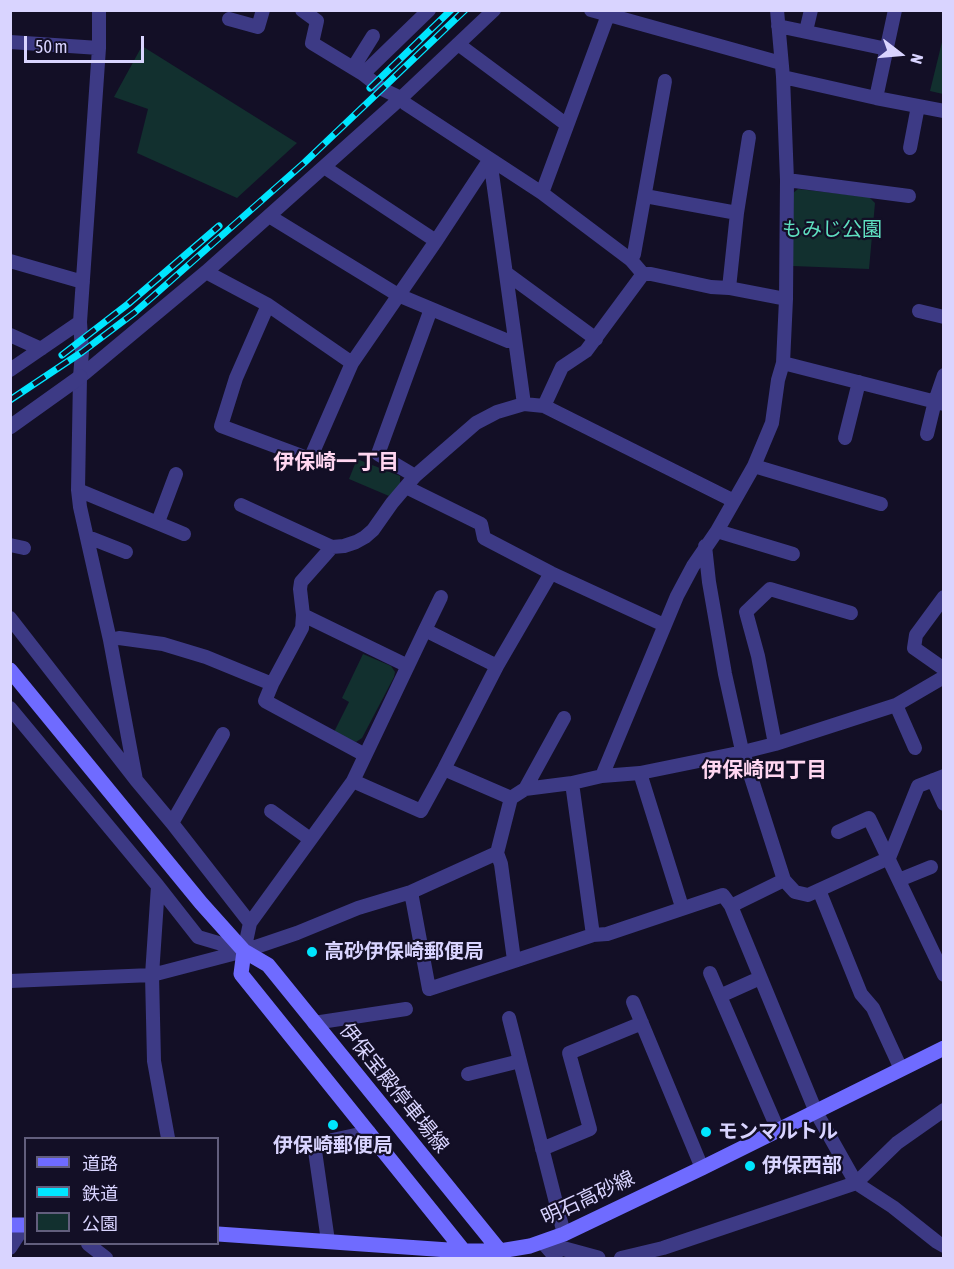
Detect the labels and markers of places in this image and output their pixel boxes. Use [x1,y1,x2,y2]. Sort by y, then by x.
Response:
place label: 高砂伊保崎郵便局 [324,940,484,964]
marker: 高砂伊保崎郵便局 [305,945,319,959]
marker: 伊保崎郵便局 [326,1118,340,1132]
place label: モンマルトル [718,1120,838,1144]
marker: モンマルトル [699,1125,713,1139]
place label: 伊保崎郵便局 [273,1134,393,1158]
place label: 伊保西部 [762,1154,842,1178]
marker: 伊保西部 [743,1159,757,1173]

